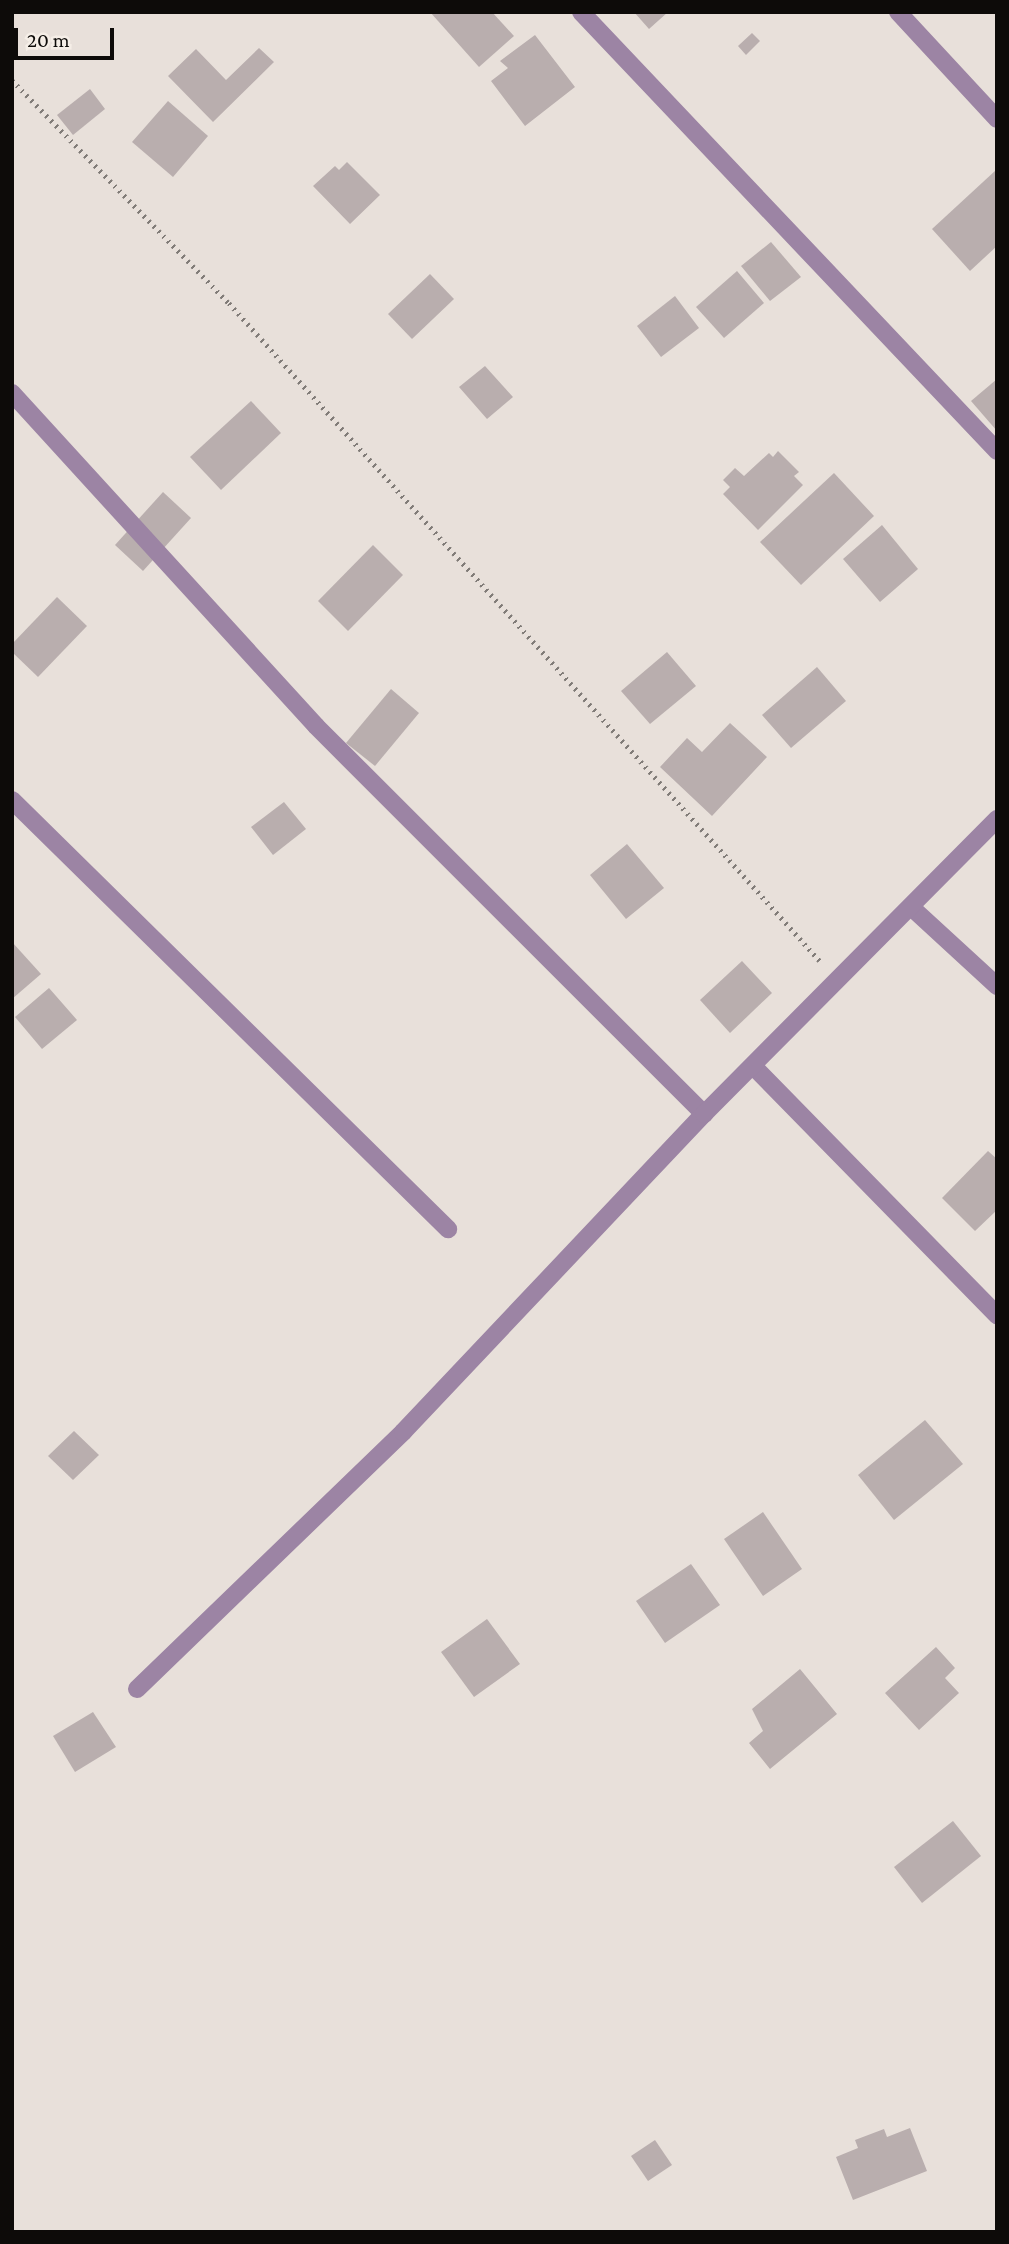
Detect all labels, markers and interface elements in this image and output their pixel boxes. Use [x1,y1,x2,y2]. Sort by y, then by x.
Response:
scale bar [18,14,117,58]
text: 20 m [27,28,70,52]

